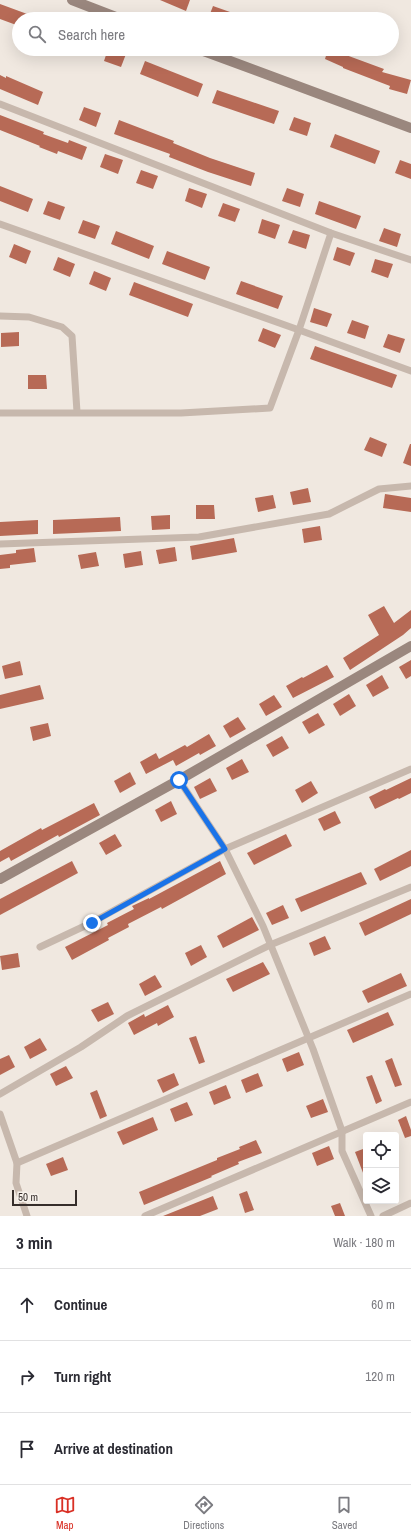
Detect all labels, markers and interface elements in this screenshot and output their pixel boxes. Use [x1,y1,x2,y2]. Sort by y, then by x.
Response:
search box [12,12,399,56]
icon: search [26,23,48,45]
text: Search here [58,24,125,45]
route start [170,771,188,789]
route end [83,914,101,932]
map controls [363,1132,399,1204]
button: locate [363,1132,399,1168]
button: layers [363,1168,399,1204]
scale bar [12,1188,77,1207]
text: 50 m [18,1190,38,1204]
text: 3 min [16,1231,52,1254]
text: Walk · 180 m [333,1234,395,1251]
icon: ahead [16,1294,38,1316]
text: Continue [54,1294,107,1315]
text: 60 m [371,1296,395,1313]
icon: right [16,1366,38,1388]
text: Turn right [54,1366,111,1387]
text: 120 m [365,1368,395,1385]
icon: arrive [16,1438,38,1460]
text: Arrive at destination [54,1438,173,1459]
tab: Map [54,1494,76,1532]
tab: Directions [183,1494,224,1532]
tab: Saved [332,1494,357,1532]

